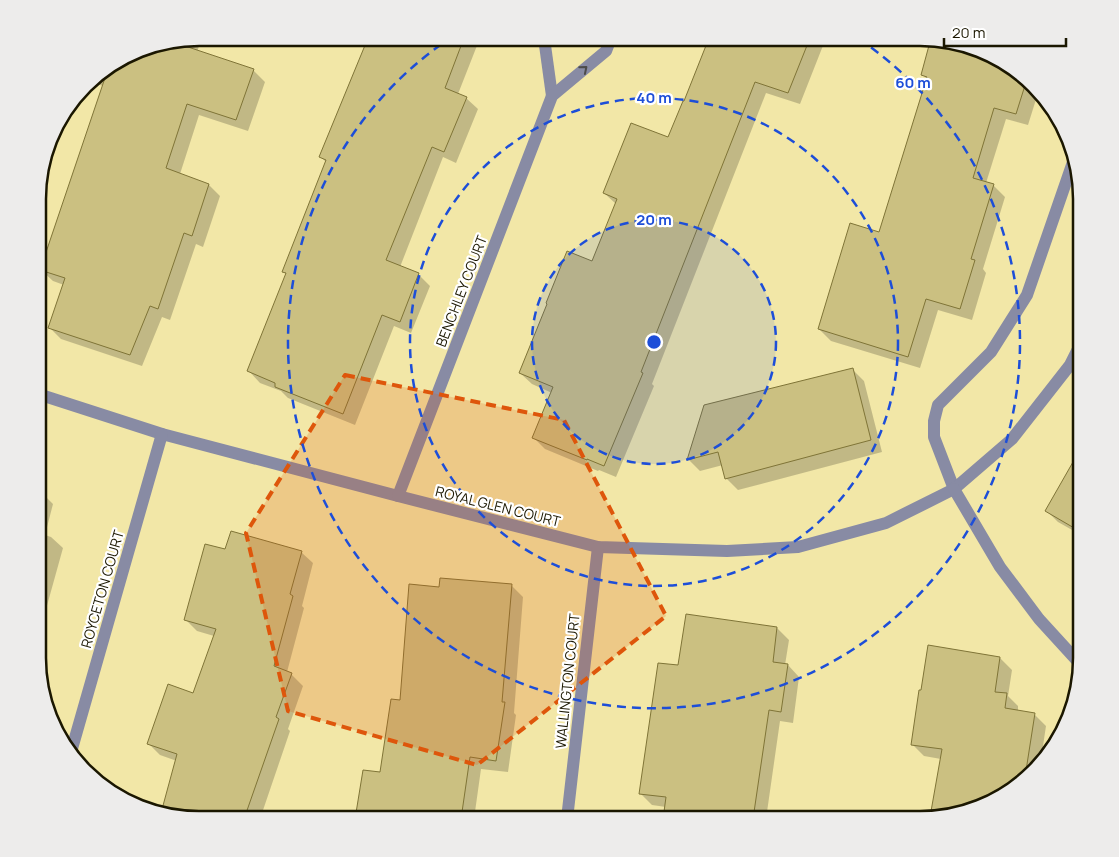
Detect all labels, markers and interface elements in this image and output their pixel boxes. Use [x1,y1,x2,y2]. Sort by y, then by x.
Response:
scale bar [944,15,1066,47]
text: 20 m [952,22,985,43]
one-way arrow [579,66,588,75]
text: 60 m [895,72,931,93]
text: 40 m [636,87,672,108]
text: 20 m [636,209,672,230]
street label: BENCHLEY COURT [431,232,491,350]
centre of rings [645,333,663,351]
street label: ROYAL GLEN COURT [434,481,563,531]
street label: ROYCETON COURT [76,527,128,650]
street label: WALLINGTON COURT [550,612,584,749]

